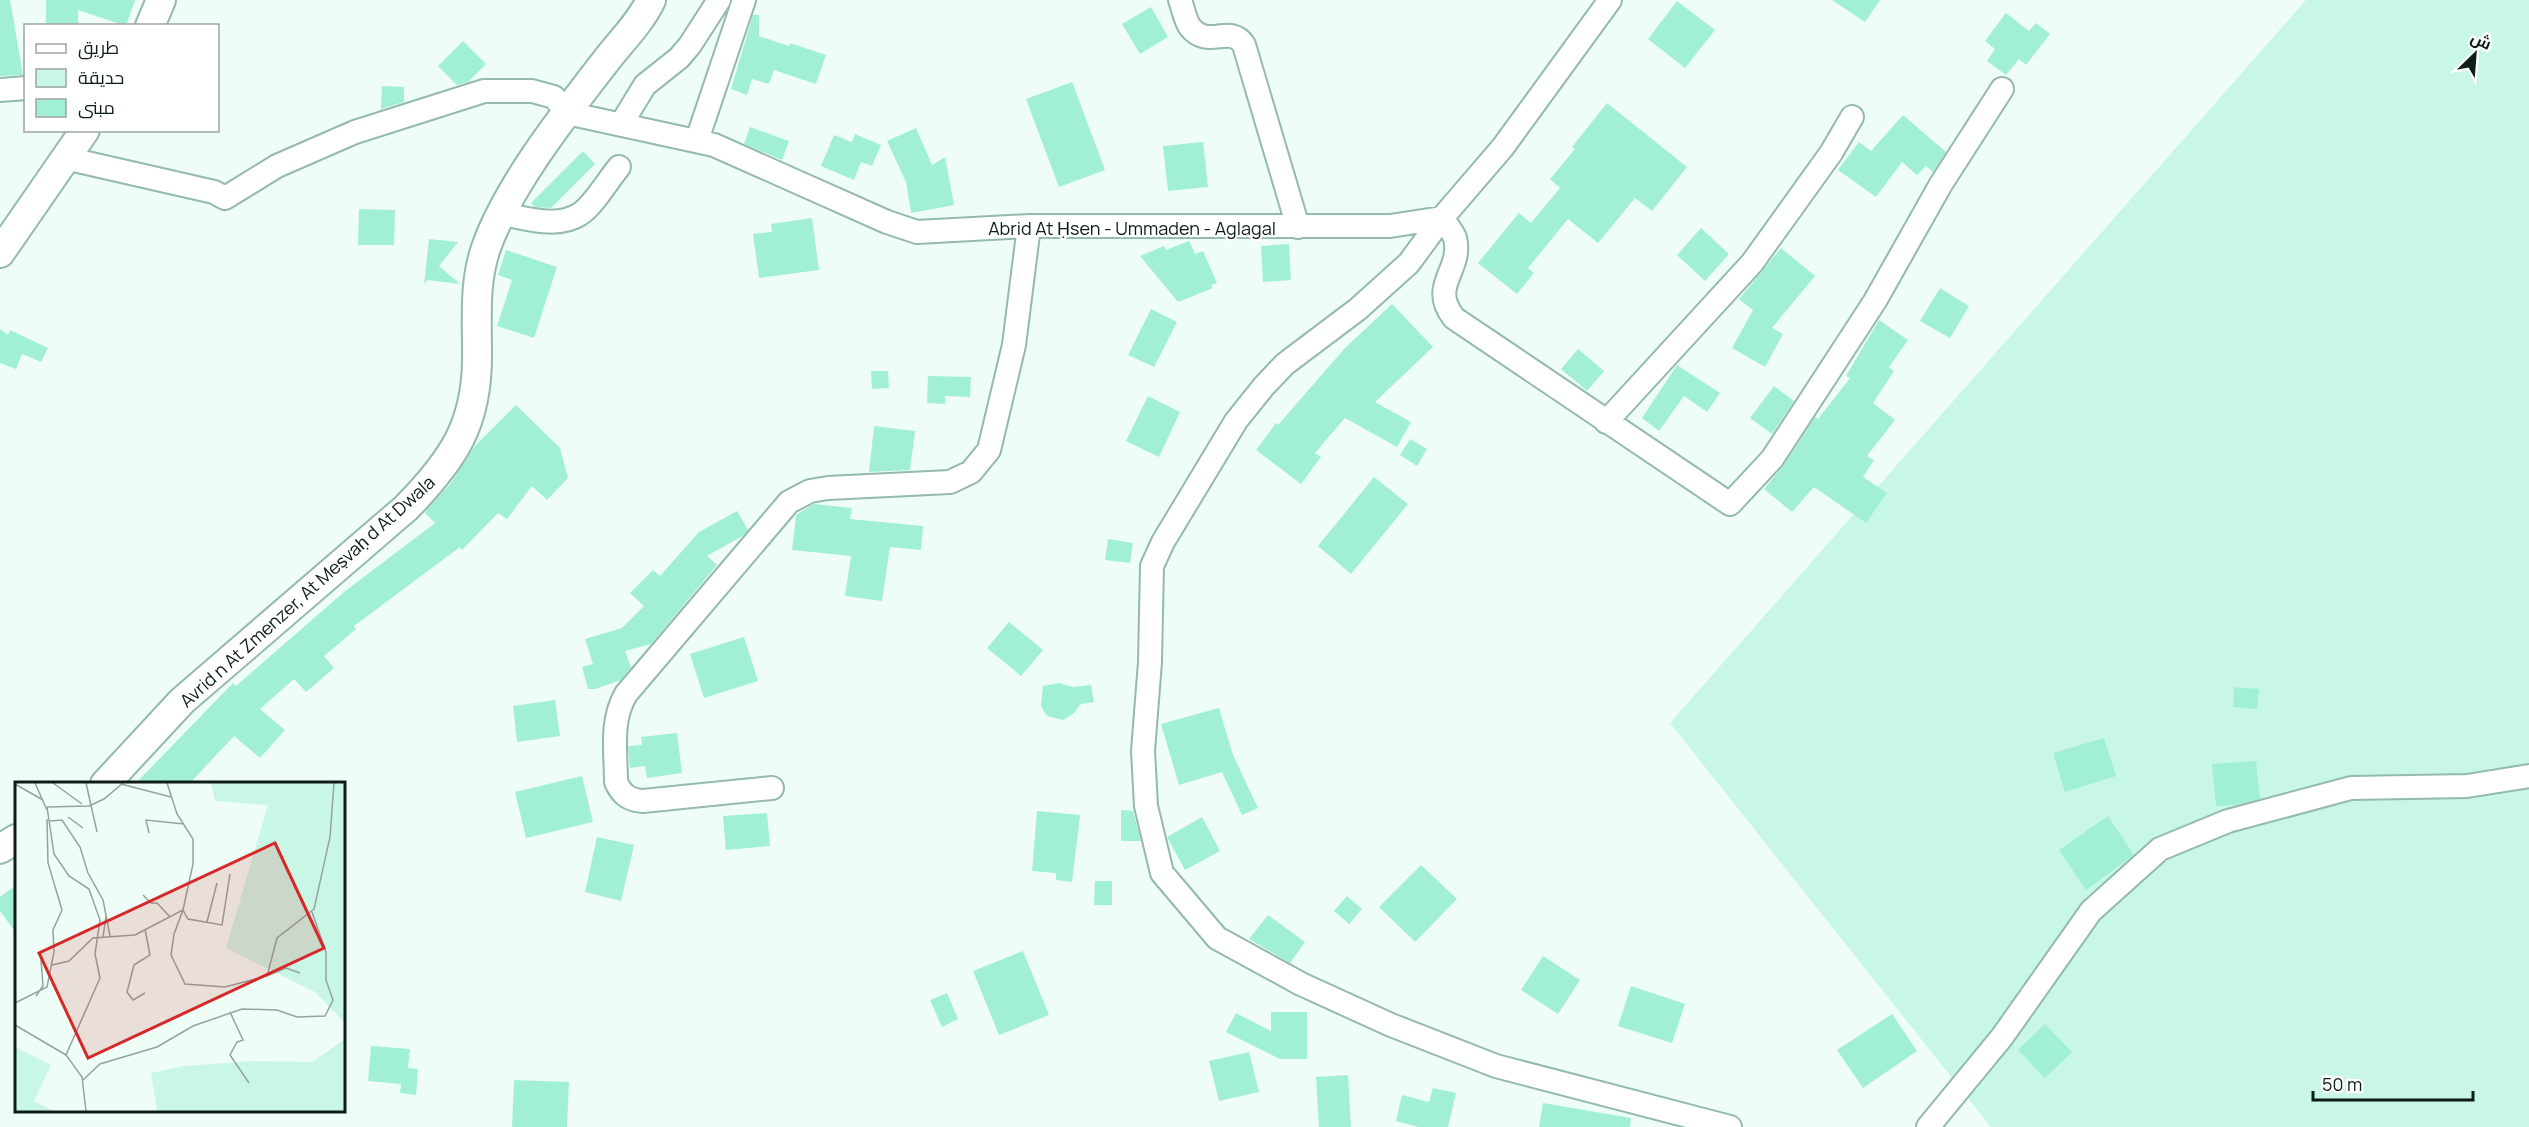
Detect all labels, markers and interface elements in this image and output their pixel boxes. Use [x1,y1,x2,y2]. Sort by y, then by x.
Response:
legend [24,24,219,132]
north arrow [2445,24,2505,84]
text: ش [2467,26,2495,55]
text: طريق [78,35,119,60]
text: حديقة [78,65,124,89]
text: مبنى [78,95,115,119]
street label: Abrid At Ḥsen - Ummaden - Aglagal [988,216,1276,240]
street label: Avrid n At Zmenzer, At Meṣvaḥ d At Dwala [174,470,440,712]
inset map [15,782,345,1112]
scale bar [2313,1064,2474,1102]
text: 50 m [2322,1072,2362,1096]

